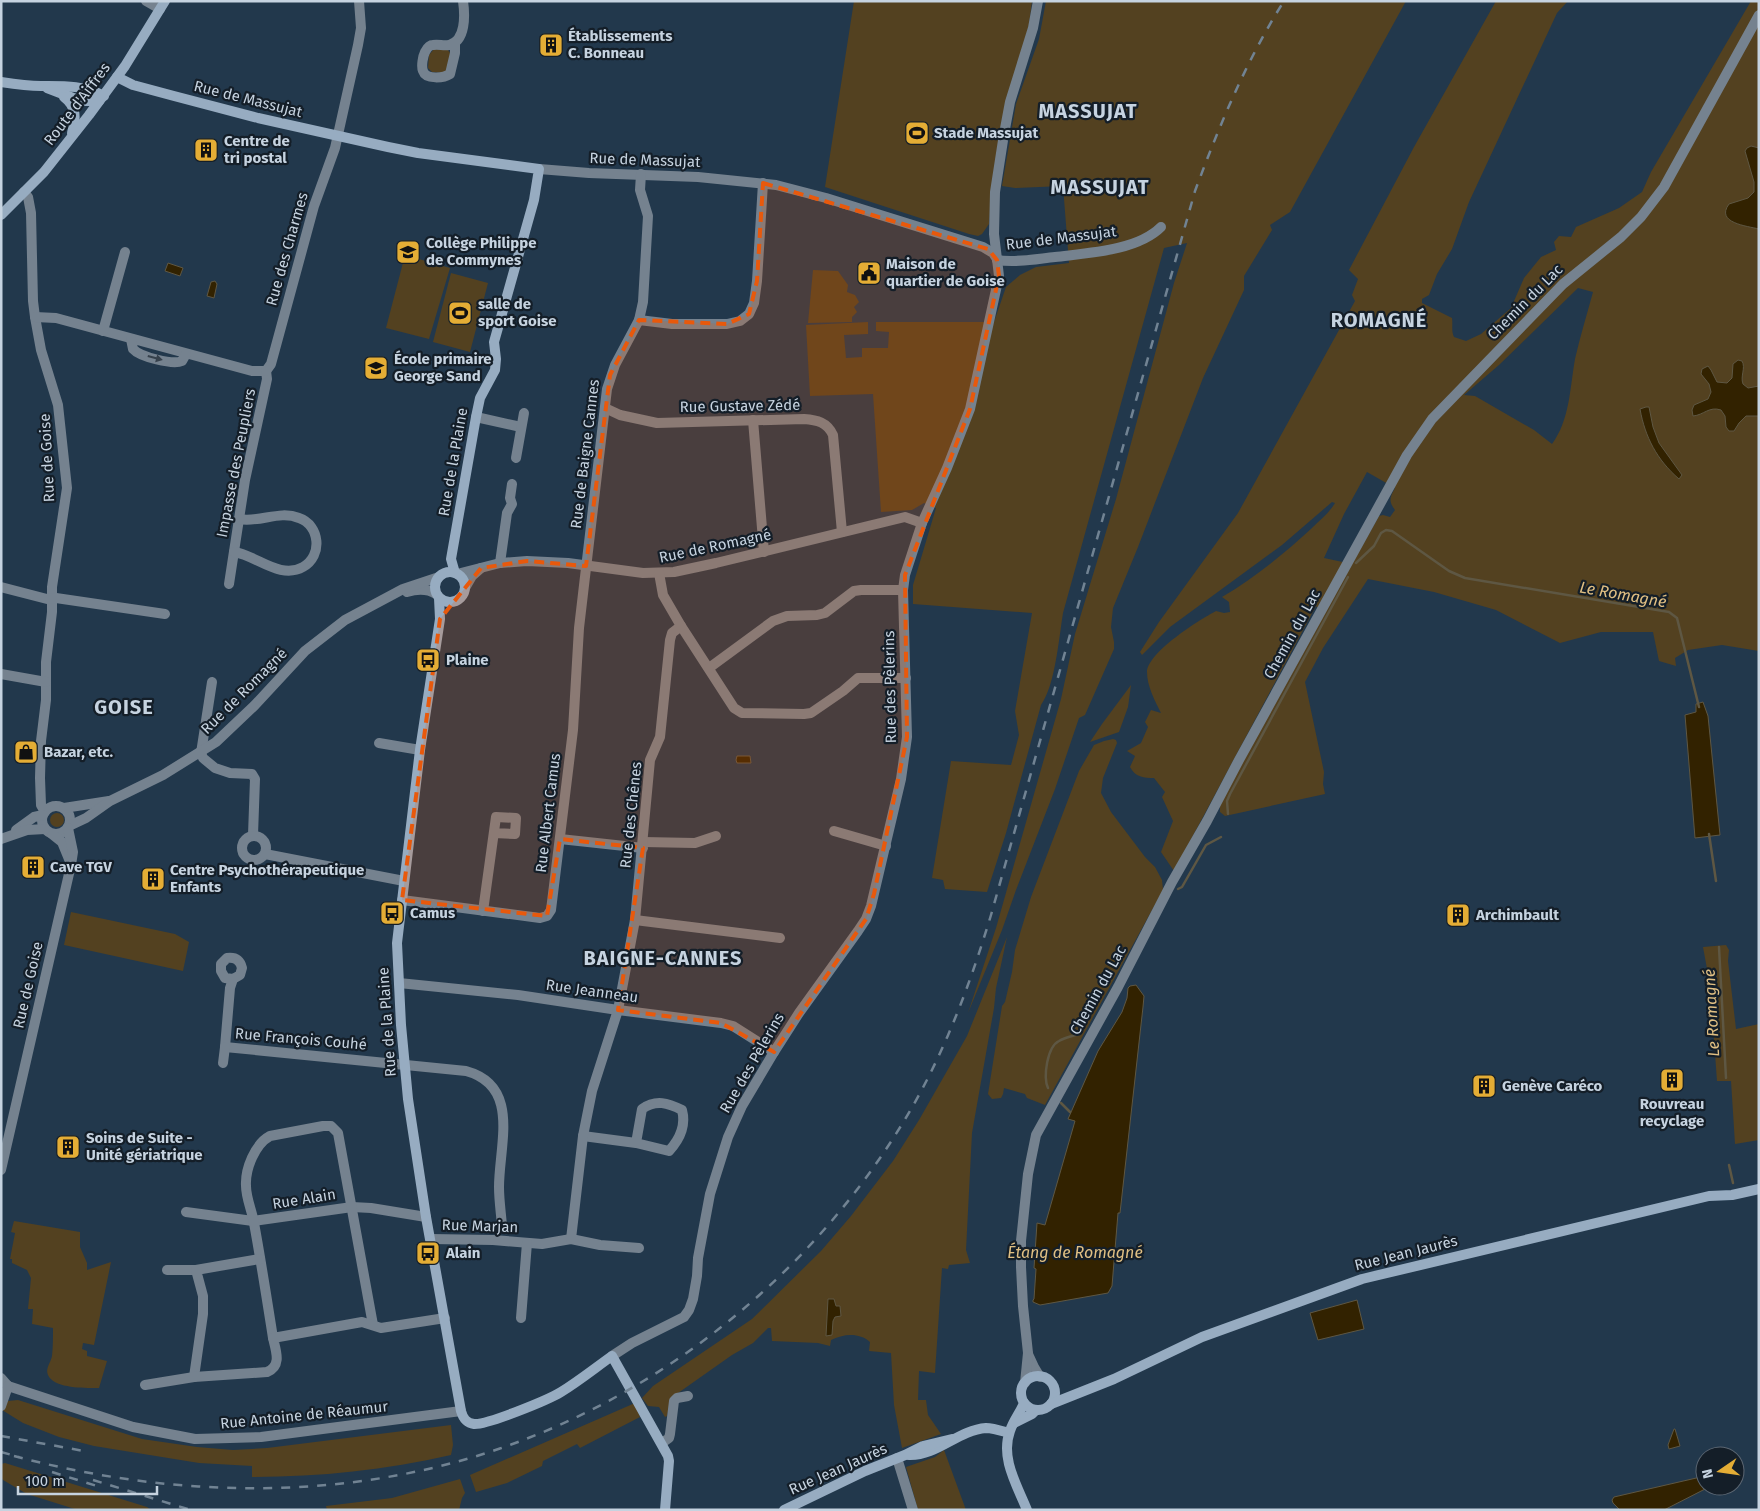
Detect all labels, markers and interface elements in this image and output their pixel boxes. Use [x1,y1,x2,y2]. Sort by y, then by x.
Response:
place label: Établissements C. Bonneau [568,27,672,62]
building icon: Établissements C. Bonneau [538,32,564,58]
street label: Route d'Aiffres [40,59,114,149]
street label: Rue de Massujat [192,77,305,121]
district label: MASSUJAT [1039,99,1137,123]
sports icon: Stade Massujat [904,120,930,146]
place label: Stade Massujat [934,124,1039,142]
place label: Centre de tri postal [224,132,290,167]
building icon: Centre de tri postal [193,137,219,163]
street label: Rue de Massujat [589,149,701,171]
district label: MASSUJAT [1051,175,1149,199]
street label: Rue des Charmes [262,190,312,308]
street label: Rue de Massujat [1005,222,1118,254]
place label: Collège Philippe de Commynes [426,234,536,269]
school or university icon: Collège Philippe de Commynes [395,239,421,265]
place label: Maison de quartier de Goise [886,255,1005,290]
public building icon: Maison de quartier de Goise [856,260,882,286]
street label: Chemin du Lac [1483,260,1567,344]
place label: salle de sport Goise [478,295,557,330]
sports icon: salle de sport Goise [447,300,473,326]
district label: ROMAGNÉ [1331,307,1427,332]
place label: École primaire George Sand [394,350,492,385]
one-way arrow [148,355,163,363]
school or university icon: École primaire George Sand [363,355,389,381]
street label: Rue de Baigne Cannes [567,378,603,530]
street label: Impasse des Peupliers [213,387,259,539]
street label: Rue Gustave Zédé [680,396,800,416]
street label: Rue de la Plaine [435,406,471,518]
street label: Rue de Goise [36,413,58,503]
street label: Rue de Romagné [657,525,773,567]
water label: Le Romagné [1578,577,1668,611]
street label: Chemin du Lac [1260,586,1324,682]
street label: Rue des Pèlerins [880,630,900,744]
street label: Rue de Romagné [197,644,291,738]
bus stop icon: Plaine [415,647,441,673]
place label: Plaine [446,651,489,669]
district label: GOISE [94,695,154,719]
shop icon: Bazar, etc. [13,739,39,765]
place label: Bazar, etc. [44,743,113,761]
street label: Rue Albert Camus [532,752,564,874]
street label: Rue des Chênes [616,761,646,869]
building icon: Cave TGV [20,854,46,880]
place label: Cave TGV [50,858,112,876]
place label: Centre Psychothérapeutique Enfants [170,861,364,896]
building icon: Centre Psychothérapeutique Enfants [140,866,166,892]
bus stop icon: Camus [379,900,405,926]
building icon: Archimbault [1445,902,1471,928]
place label: Camus [410,904,455,922]
place label: Archimbault [1475,906,1559,924]
street label: Rue de Goise [9,940,47,1030]
street label: Chemin du Lac [1066,942,1130,1038]
district label: BAIGNE-CANNES [584,946,742,970]
street label: Rue de la Plaine [374,967,400,1077]
water label: Le Romagné [1700,969,1723,1057]
street label: Rue Jeanneau [545,976,639,1006]
street label: Rue des Pèlerins [716,1010,788,1116]
street label: Rue François Couhé [234,1024,368,1054]
building icon: Rouvreau recyclage [1659,1067,1685,1093]
building icon: Genève Caréco [1471,1073,1497,1099]
place label: Genève Caréco [1502,1077,1603,1095]
place label: Rouvreau recyclage [1640,1095,1704,1130]
place label: Soins de Suite - Unité gériatrique [86,1129,203,1164]
building icon: Soins de Suite - Unité gériatrique [55,1134,81,1160]
street label: Rue Alain [271,1185,337,1213]
street label: Rue Marjan [441,1216,519,1236]
street label: Rue Jean Jaurès [1353,1232,1459,1274]
bus stop icon: Alain [415,1240,441,1266]
water label: Étang de Romagné [1007,1242,1143,1262]
place label: Alain [445,1244,480,1262]
street label: Rue Antoine de Réaumur [219,1397,389,1433]
street label: Rue Jean Jaurès [786,1439,890,1499]
north arrow [1695,1446,1745,1496]
scale bar [18,1464,156,1496]
text: N [1698,1467,1717,1480]
text: 100 m [25,1472,65,1490]

